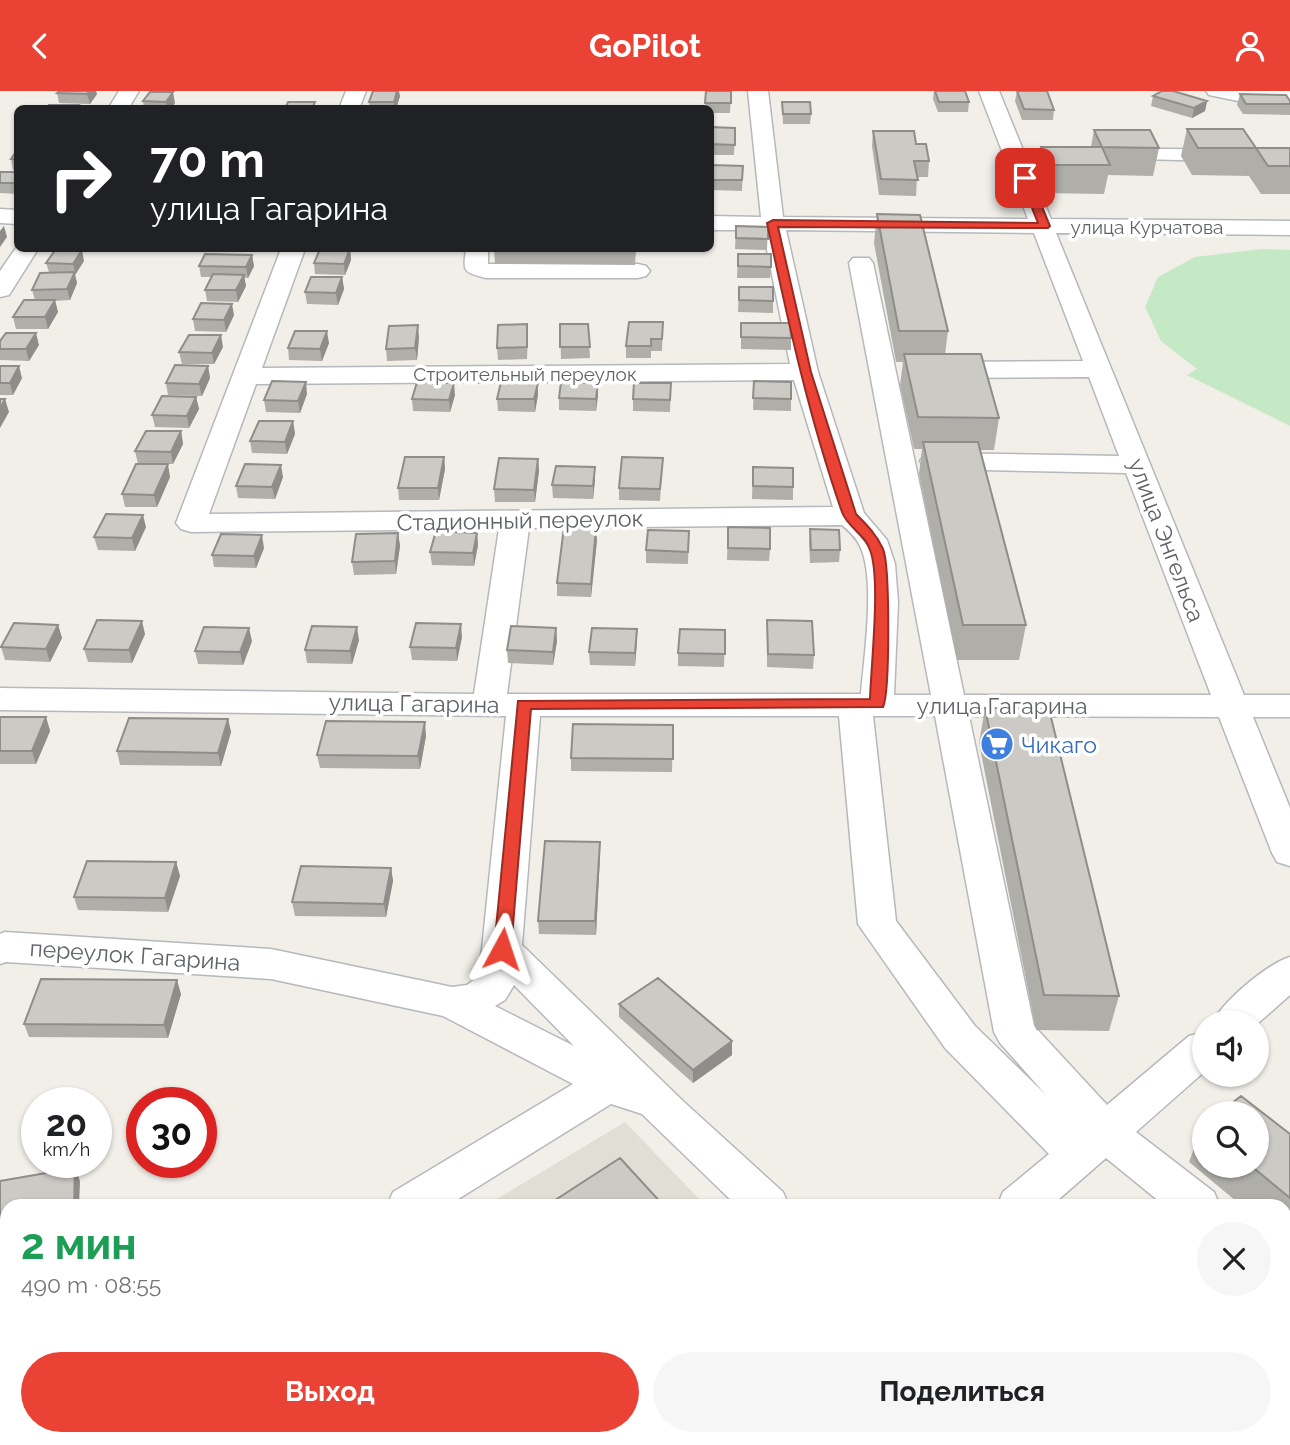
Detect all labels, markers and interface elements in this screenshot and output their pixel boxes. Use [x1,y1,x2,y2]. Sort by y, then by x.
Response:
icon: back [21,27,59,65]
text: GoPilot [589,27,701,64]
icon: person [1231,27,1269,65]
text: 70 m [150,131,265,188]
icon: right [35,133,126,224]
pin [995,148,1055,208]
icon: arrive [1006,159,1044,197]
text: улица Гагарина [150,190,388,227]
street label: улица Курчатова [1071,216,1223,238]
street label: Строительный переулок [413,363,637,385]
street label: улица Энгельса [1123,454,1211,626]
street label: Стадионный переулок [396,504,644,536]
street label: улица Гагарина [328,688,500,718]
street label: улица Гагарина [917,692,1087,719]
supermarket icon: Чикаго [978,725,1016,763]
place label: Чикаго [1021,731,1097,758]
position arrow [465,912,539,986]
street label: переулок Гагарина [29,934,241,976]
map controls [1192,1010,1269,1178]
button: sound [1192,1010,1269,1087]
speed limit sign: 30 [126,1087,217,1178]
button: search [1192,1101,1269,1178]
text: 20 [46,1103,87,1144]
text: km/h [43,1139,90,1160]
text: 2 мин [21,1220,137,1269]
button: close [1197,1222,1271,1296]
text: 490 m · 08:55 [21,1271,161,1298]
button: Выход [21,1352,639,1432]
button: Поделиться [653,1352,1271,1432]

